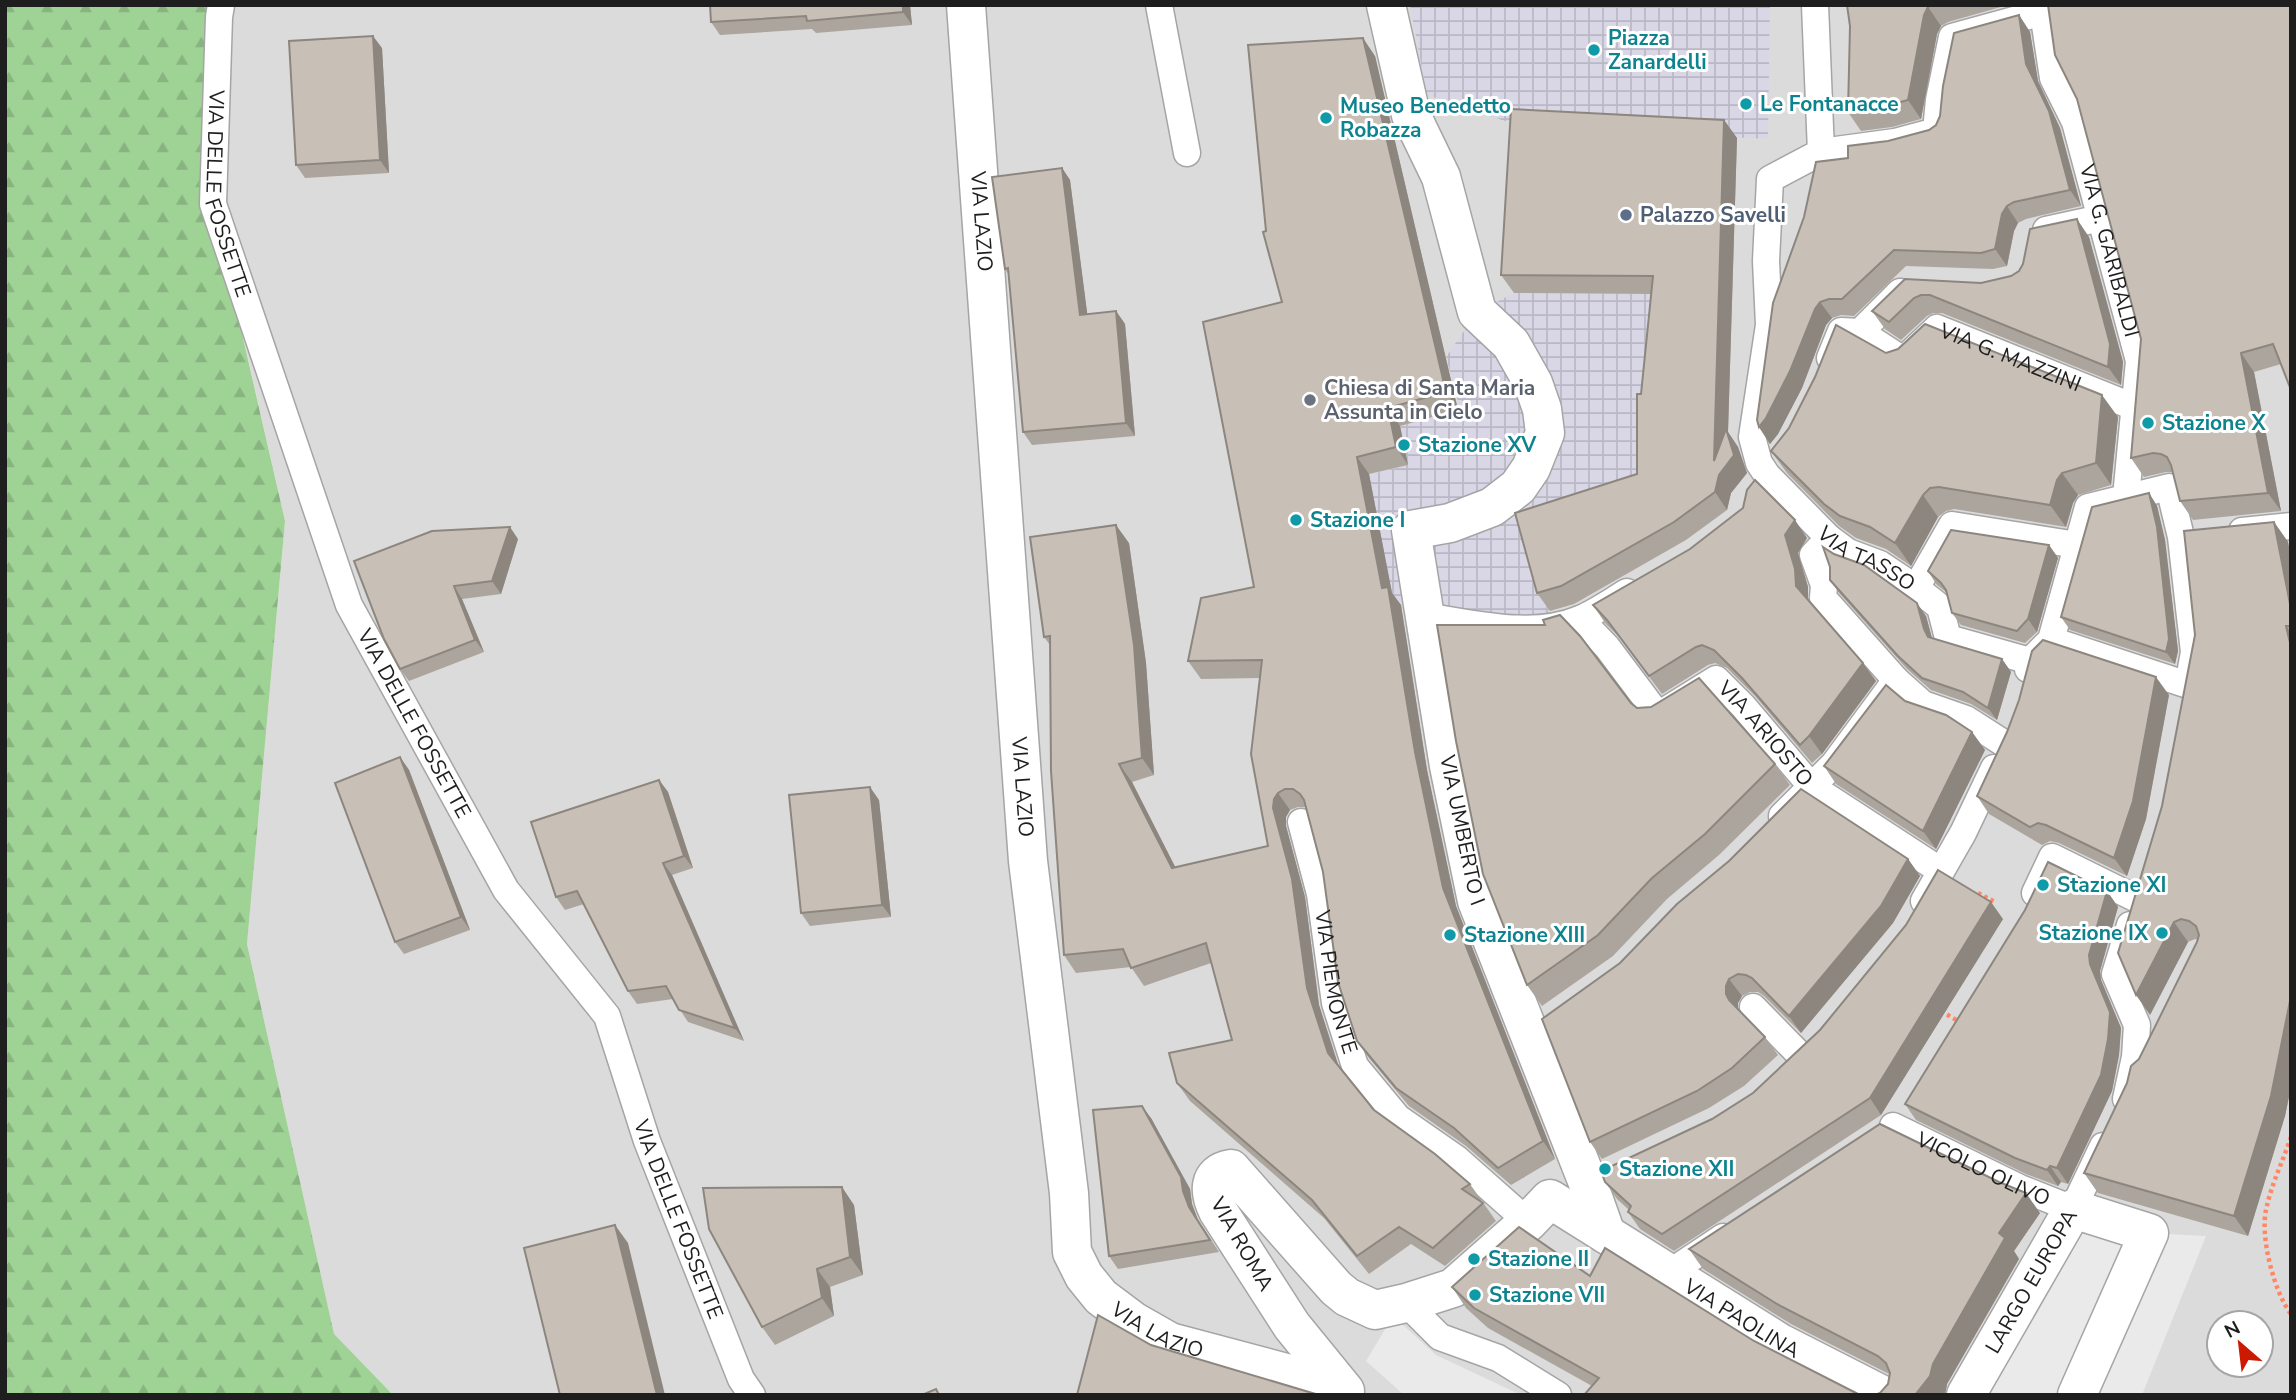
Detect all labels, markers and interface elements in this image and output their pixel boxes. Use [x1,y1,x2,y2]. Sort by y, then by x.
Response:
place label: Piazza Zanardelli [1608,24,1707,76]
marker: Piazza Zanardelli [1586,42,1602,58]
street label: VIA DELLE FOSSETTE [198,88,258,301]
place label: Le Fontanacce [1760,90,1899,118]
place label: Museo Benedetto Robazza [1340,92,1511,144]
marker: Le Fontanacce [1738,96,1754,112]
marker: Museo Benedetto Robazza [1318,110,1334,126]
street label: VIA G. GARIBALDI [2073,160,2146,340]
street label: VIA LAZIO [964,169,999,273]
place label: Palazzo Savelli [1640,201,1786,229]
marker: Palazzo Savelli [1618,207,1634,223]
street label: VIA G. MAZZINI [1934,316,2085,398]
place label: Chiesa di Santa Maria Assunta in Cielo [1324,374,1535,426]
marker: Chiesa di Santa Maria Assunta in Cielo [1302,392,1318,408]
place label: Stazione X [2162,409,2266,437]
marker: Stazione X [2140,415,2156,431]
place label: Stazione XV [1418,431,1537,459]
marker: Stazione XV [1396,437,1412,453]
place label: Stazione I [1310,506,1405,534]
marker: Stazione I [1288,512,1304,528]
street label: VIA TASSO [1810,519,1921,598]
street label: VIA DELLE FOSSETTE [350,623,478,823]
street label: VIA ARIOSTO [1711,674,1820,792]
street label: VIA LAZIO [1005,735,1040,838]
street label: VIA UMBERTO I [1433,752,1491,910]
place label: Stazione XI [2057,871,2166,899]
marker: Stazione XI [2035,877,2051,893]
street label: VIA PIEMONTE [1308,907,1364,1057]
place label: Stazione IX [2039,919,2149,947]
place label: Stazione XIII [1464,921,1585,949]
marker: Stazione IX [2154,925,2170,941]
marker: Stazione XIII [1442,927,1458,943]
street label: VIA DELLE FOSSETTE [627,1115,730,1323]
street label: VICOLO OLIVO [1911,1125,2054,1212]
place label: Stazione XII [1619,1155,1734,1183]
marker: Stazione XII [1597,1161,1613,1177]
street label: VIA ROMA [1203,1191,1280,1296]
street label: LARGO EUROPA [1979,1204,2084,1359]
place label: Stazione II [1488,1245,1589,1273]
marker: Stazione II [1466,1251,1482,1267]
street label: VIA PAOLINA [1678,1272,1805,1365]
place label: Stazione VII [1489,1281,1605,1309]
marker: Stazione VII [1467,1287,1483,1303]
street label: VIA LAZIO [1105,1295,1207,1364]
north arrow [2205,1309,2275,1379]
text: N [2220,1315,2245,1345]

